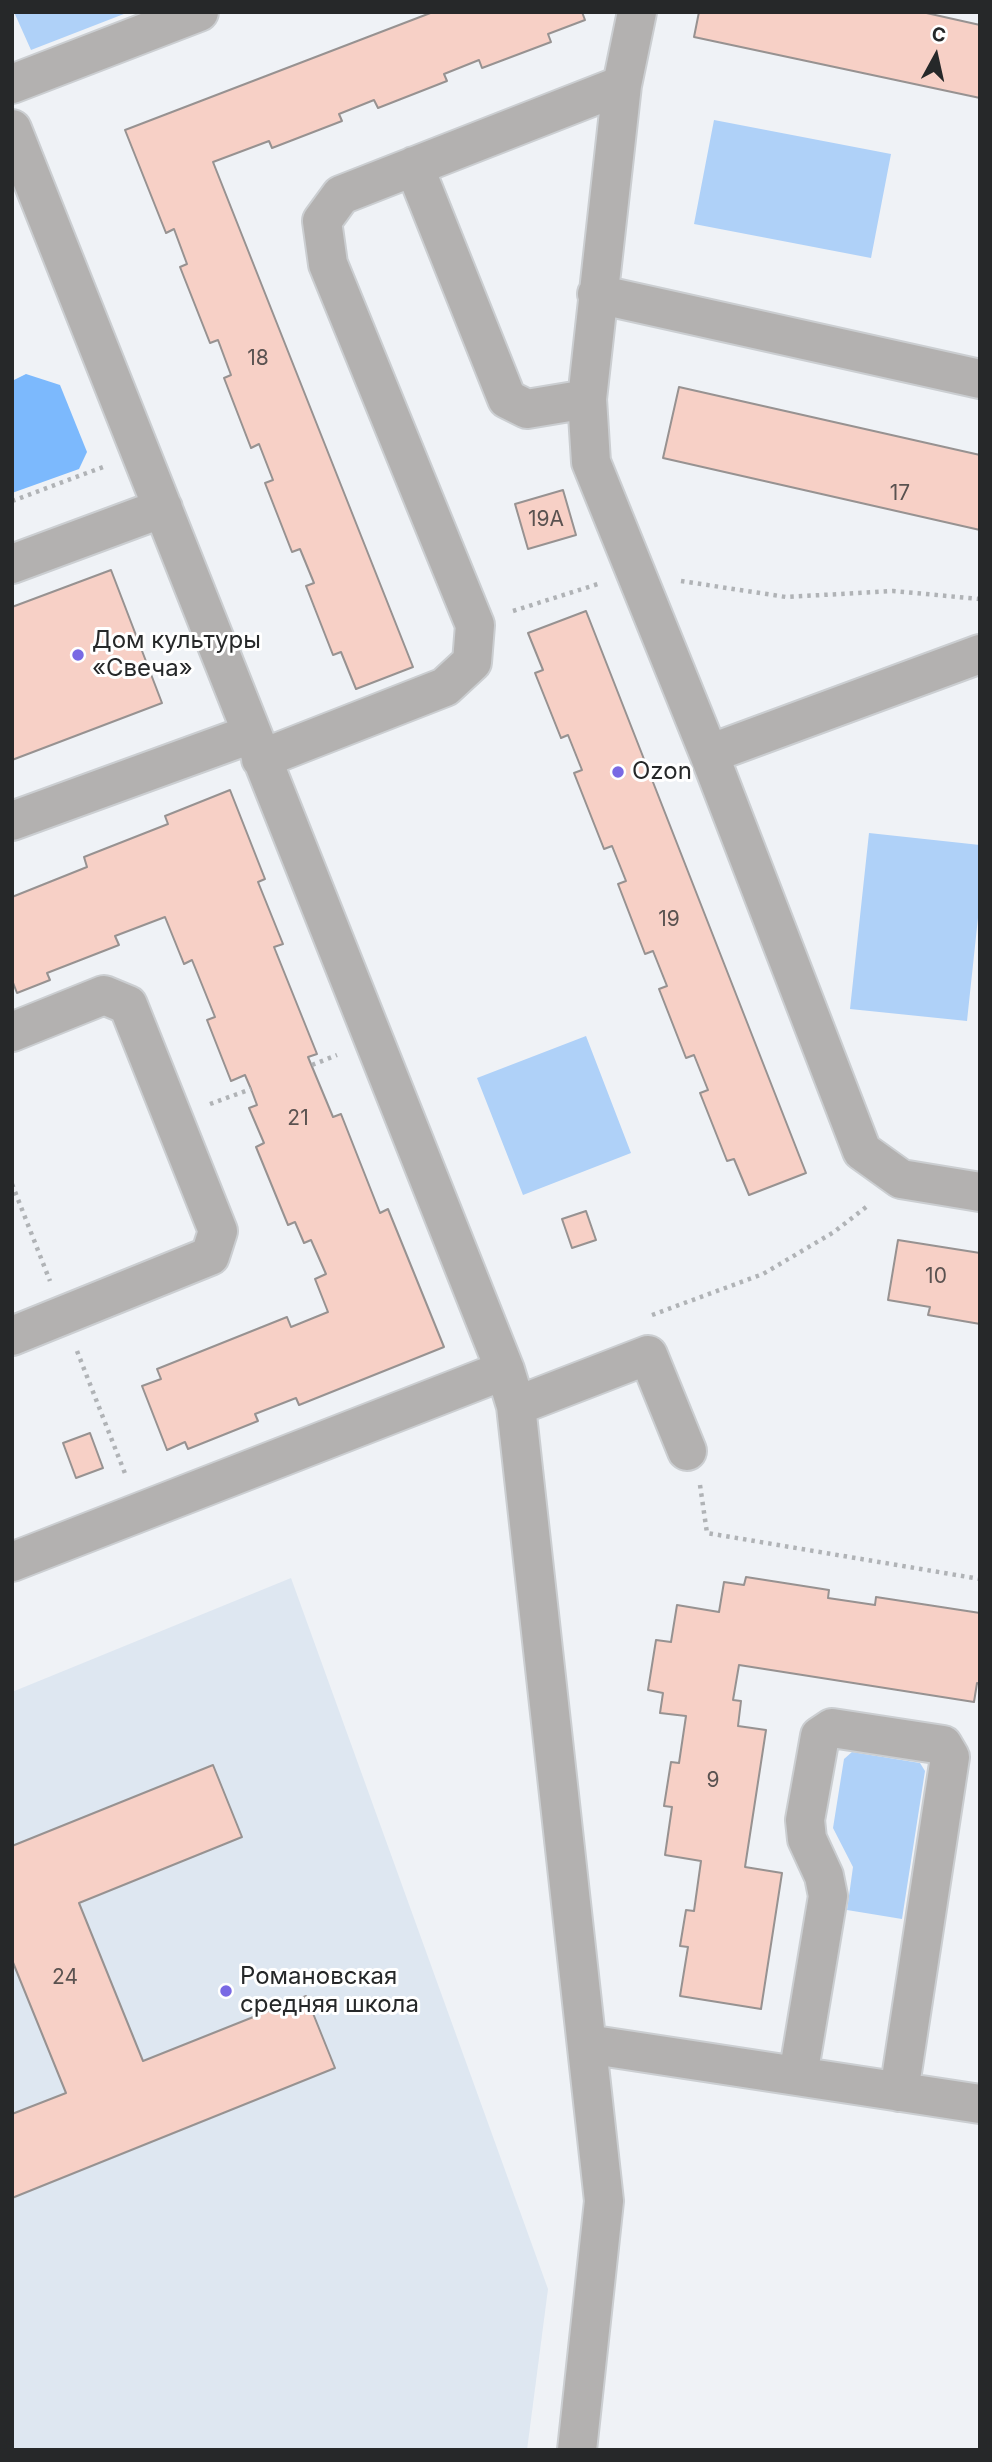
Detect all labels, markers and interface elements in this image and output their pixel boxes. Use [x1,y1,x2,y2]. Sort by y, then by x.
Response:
north arrow [901,21,971,91]
text: С [930,22,948,47]
house number: 18 [247,346,269,372]
house number: 17 [890,481,910,507]
house number: 19А [528,507,564,533]
place label: Дом культуры «Свеча» [92,627,261,683]
marker: Дом культуры «Свеча» [70,647,86,663]
place label: Ozon [632,758,692,786]
marker: Ozon [610,764,626,780]
house number: 19 [658,907,680,933]
house number: 21 [287,1106,309,1132]
house number: 10 [925,1264,947,1290]
house number: 9 [706,1768,720,1794]
place label: Романовская средняя школа [240,1963,419,2019]
house number: 24 [52,1965,78,1991]
marker: Романовская средняя школа [218,1983,234,1999]

